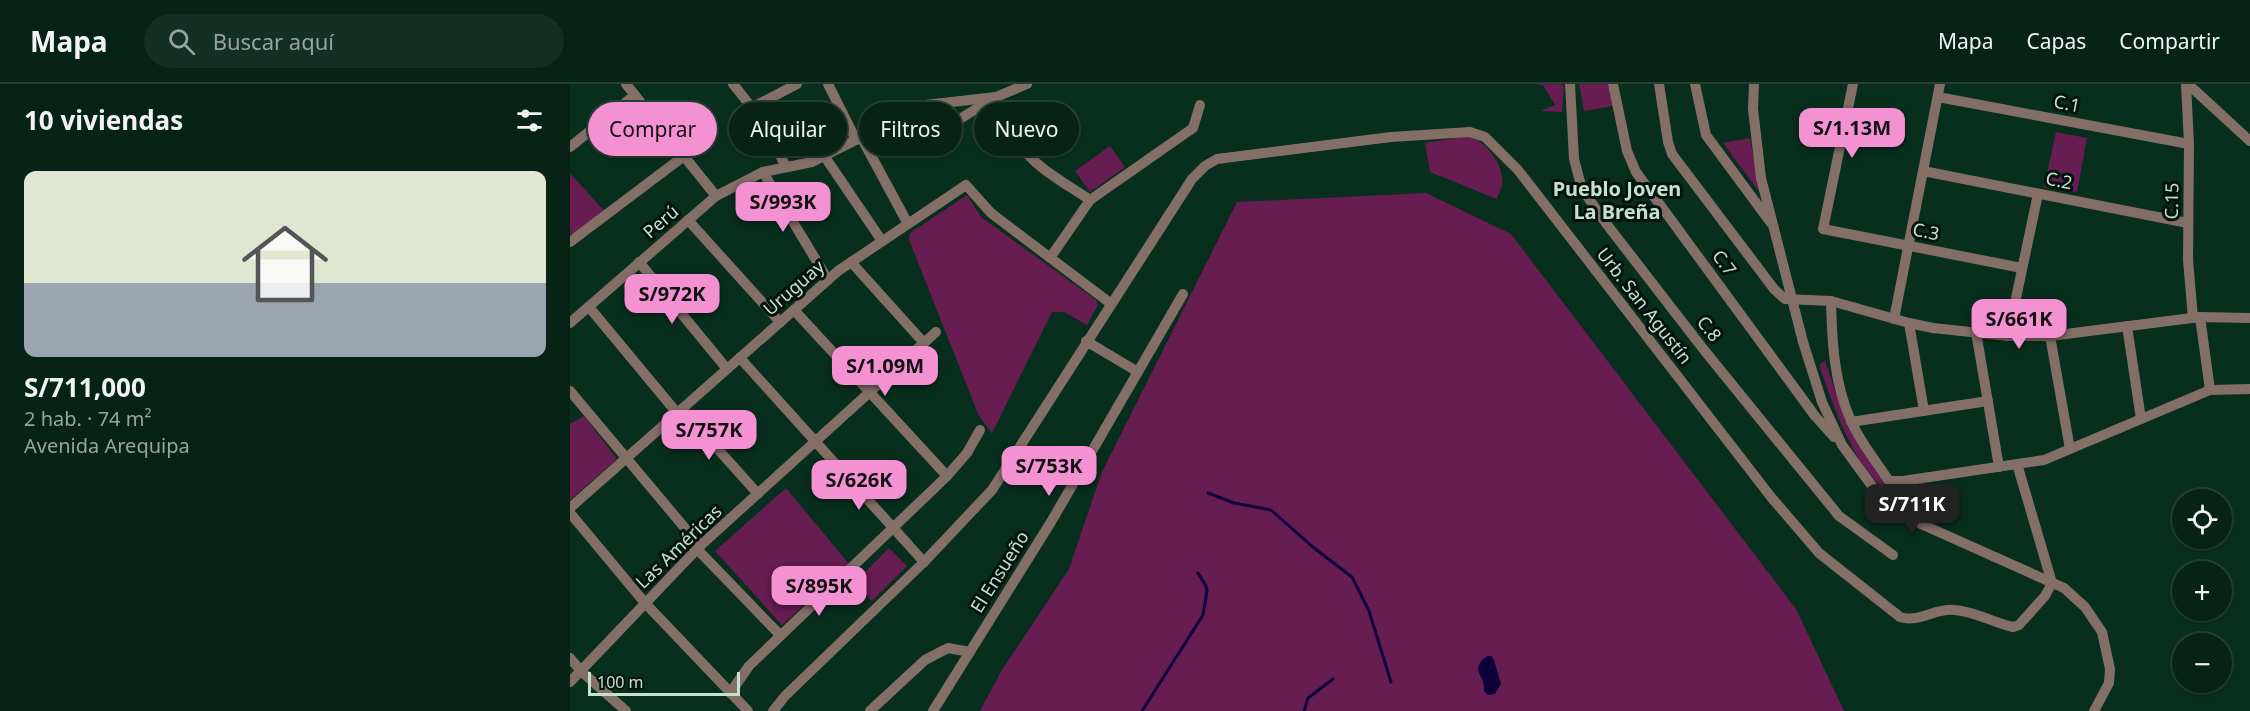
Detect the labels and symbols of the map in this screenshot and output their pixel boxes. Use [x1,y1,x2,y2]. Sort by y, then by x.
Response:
street label: C.1 [2052,89,2082,117]
pin: S/1.13M [1797,108,1907,159]
street label: C.2 [2044,166,2074,194]
district label: Pueblo Joven La Breña [1553,175,1681,225]
pin: S/993K [734,182,832,233]
street label: C.15 [2159,182,2183,220]
street label: Perú [638,199,683,243]
street label: C.3 [1911,217,1941,245]
street label: Urb. San Agustín [1592,242,1698,369]
street label: C.7 [1707,245,1742,280]
street label: Uruguay [758,254,829,320]
pin: S/972K [623,274,721,325]
pin: S/661K [1970,299,2068,350]
street label: C.8 [1692,311,1727,346]
pin: S/1.09M [830,346,940,397]
pin: S/757K [660,410,758,461]
pin: S/753K [1000,446,1098,497]
pin: S/626K [810,460,908,511]
pin: S/711K [1863,484,1961,535]
street label: Las Américas [630,499,726,593]
street label: El Ensueño [964,526,1034,617]
pin: S/895K [770,566,868,617]
scale bar [588,669,740,696]

